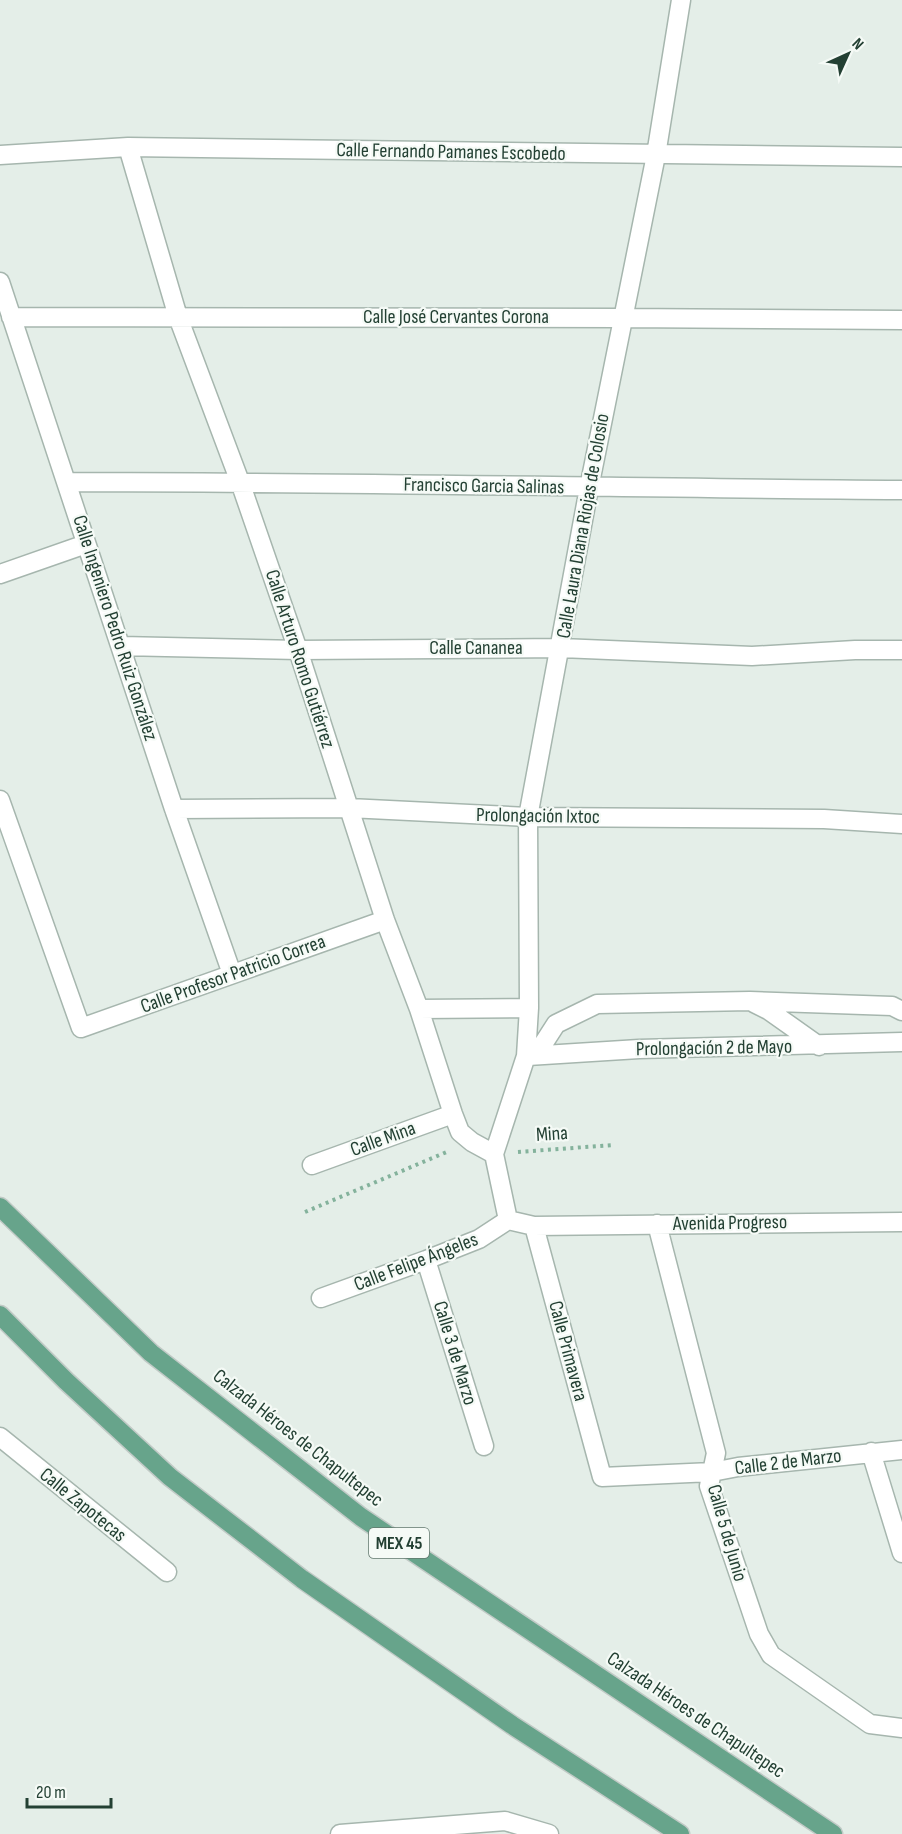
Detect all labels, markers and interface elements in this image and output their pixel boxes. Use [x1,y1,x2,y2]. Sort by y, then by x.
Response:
north arrow [818,24,878,84]
text: N [848,35,867,54]
street label: Calle Fernando Pamanes Escobedo [336,138,566,166]
street label: Calle José Cervantes Corona [363,305,549,329]
street label: Calle Laura Diana Riojas de Colosio [551,412,615,640]
street label: Francisco Garcia Salinas [403,473,565,499]
street label: Calle Ingeniero Pedro Ruiz González [67,512,163,744]
street label: Calle Arturo Romo Gutiérrez [260,567,340,751]
street label: Calle Cananea [429,636,523,660]
street label: Prolongación Ixtoc [476,803,600,829]
street label: Calle Profesor Patricio Correa [137,929,329,1019]
street label: Prolongación 2 de Mayo [636,1035,792,1061]
street label: Calle Mina [347,1116,419,1162]
street label: Mina [535,1121,569,1147]
street label: Avenida Progreso [672,1210,787,1236]
street label: Calle Felipe Ángeles [351,1227,481,1297]
street label: Calle 3 de Marzo [428,1298,482,1408]
street label: Calle Primavera [543,1298,593,1404]
street label: Calzada Héroes de Chapultepec [208,1364,388,1512]
street label: Calle 2 de Marzo [733,1444,843,1480]
street label: Calle Zapotecas [35,1463,131,1547]
street label: Calle 5 de Junio [702,1482,752,1584]
road number: MEX 45 [369,1528,429,1558]
street label: Calzada Héroes de Chapultepec [602,1647,790,1783]
scale bar [27,1771,111,1809]
text: 20 m [36,1782,66,1803]

